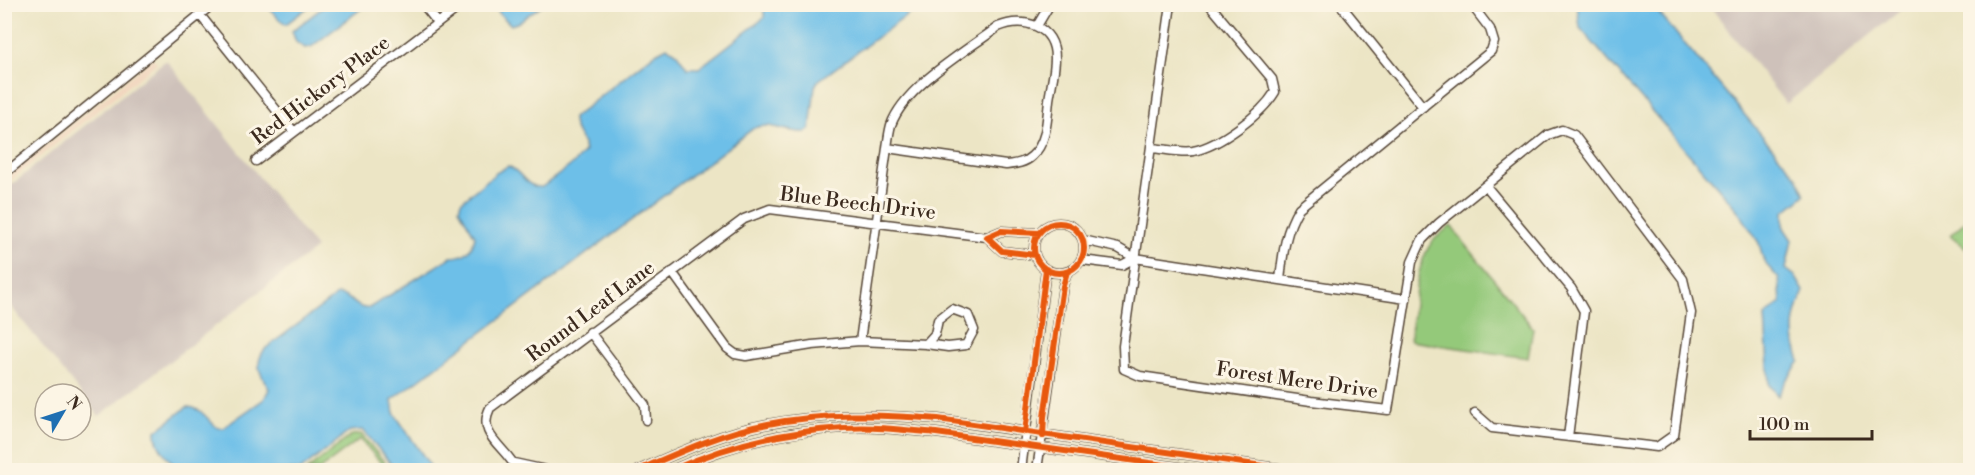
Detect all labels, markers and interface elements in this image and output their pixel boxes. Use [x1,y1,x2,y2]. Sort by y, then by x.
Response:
street label: Red Hickory Place [247,31,395,151]
street label: Blue Beech Drive [778,182,937,226]
street label: Round Leaf Lane [522,256,660,368]
street label: Forest Mere Drive [1215,357,1379,405]
north arrow [33,382,93,442]
text: N [62,392,86,415]
scale bar [1750,403,1872,441]
text: 100 m [1759,413,1810,436]

